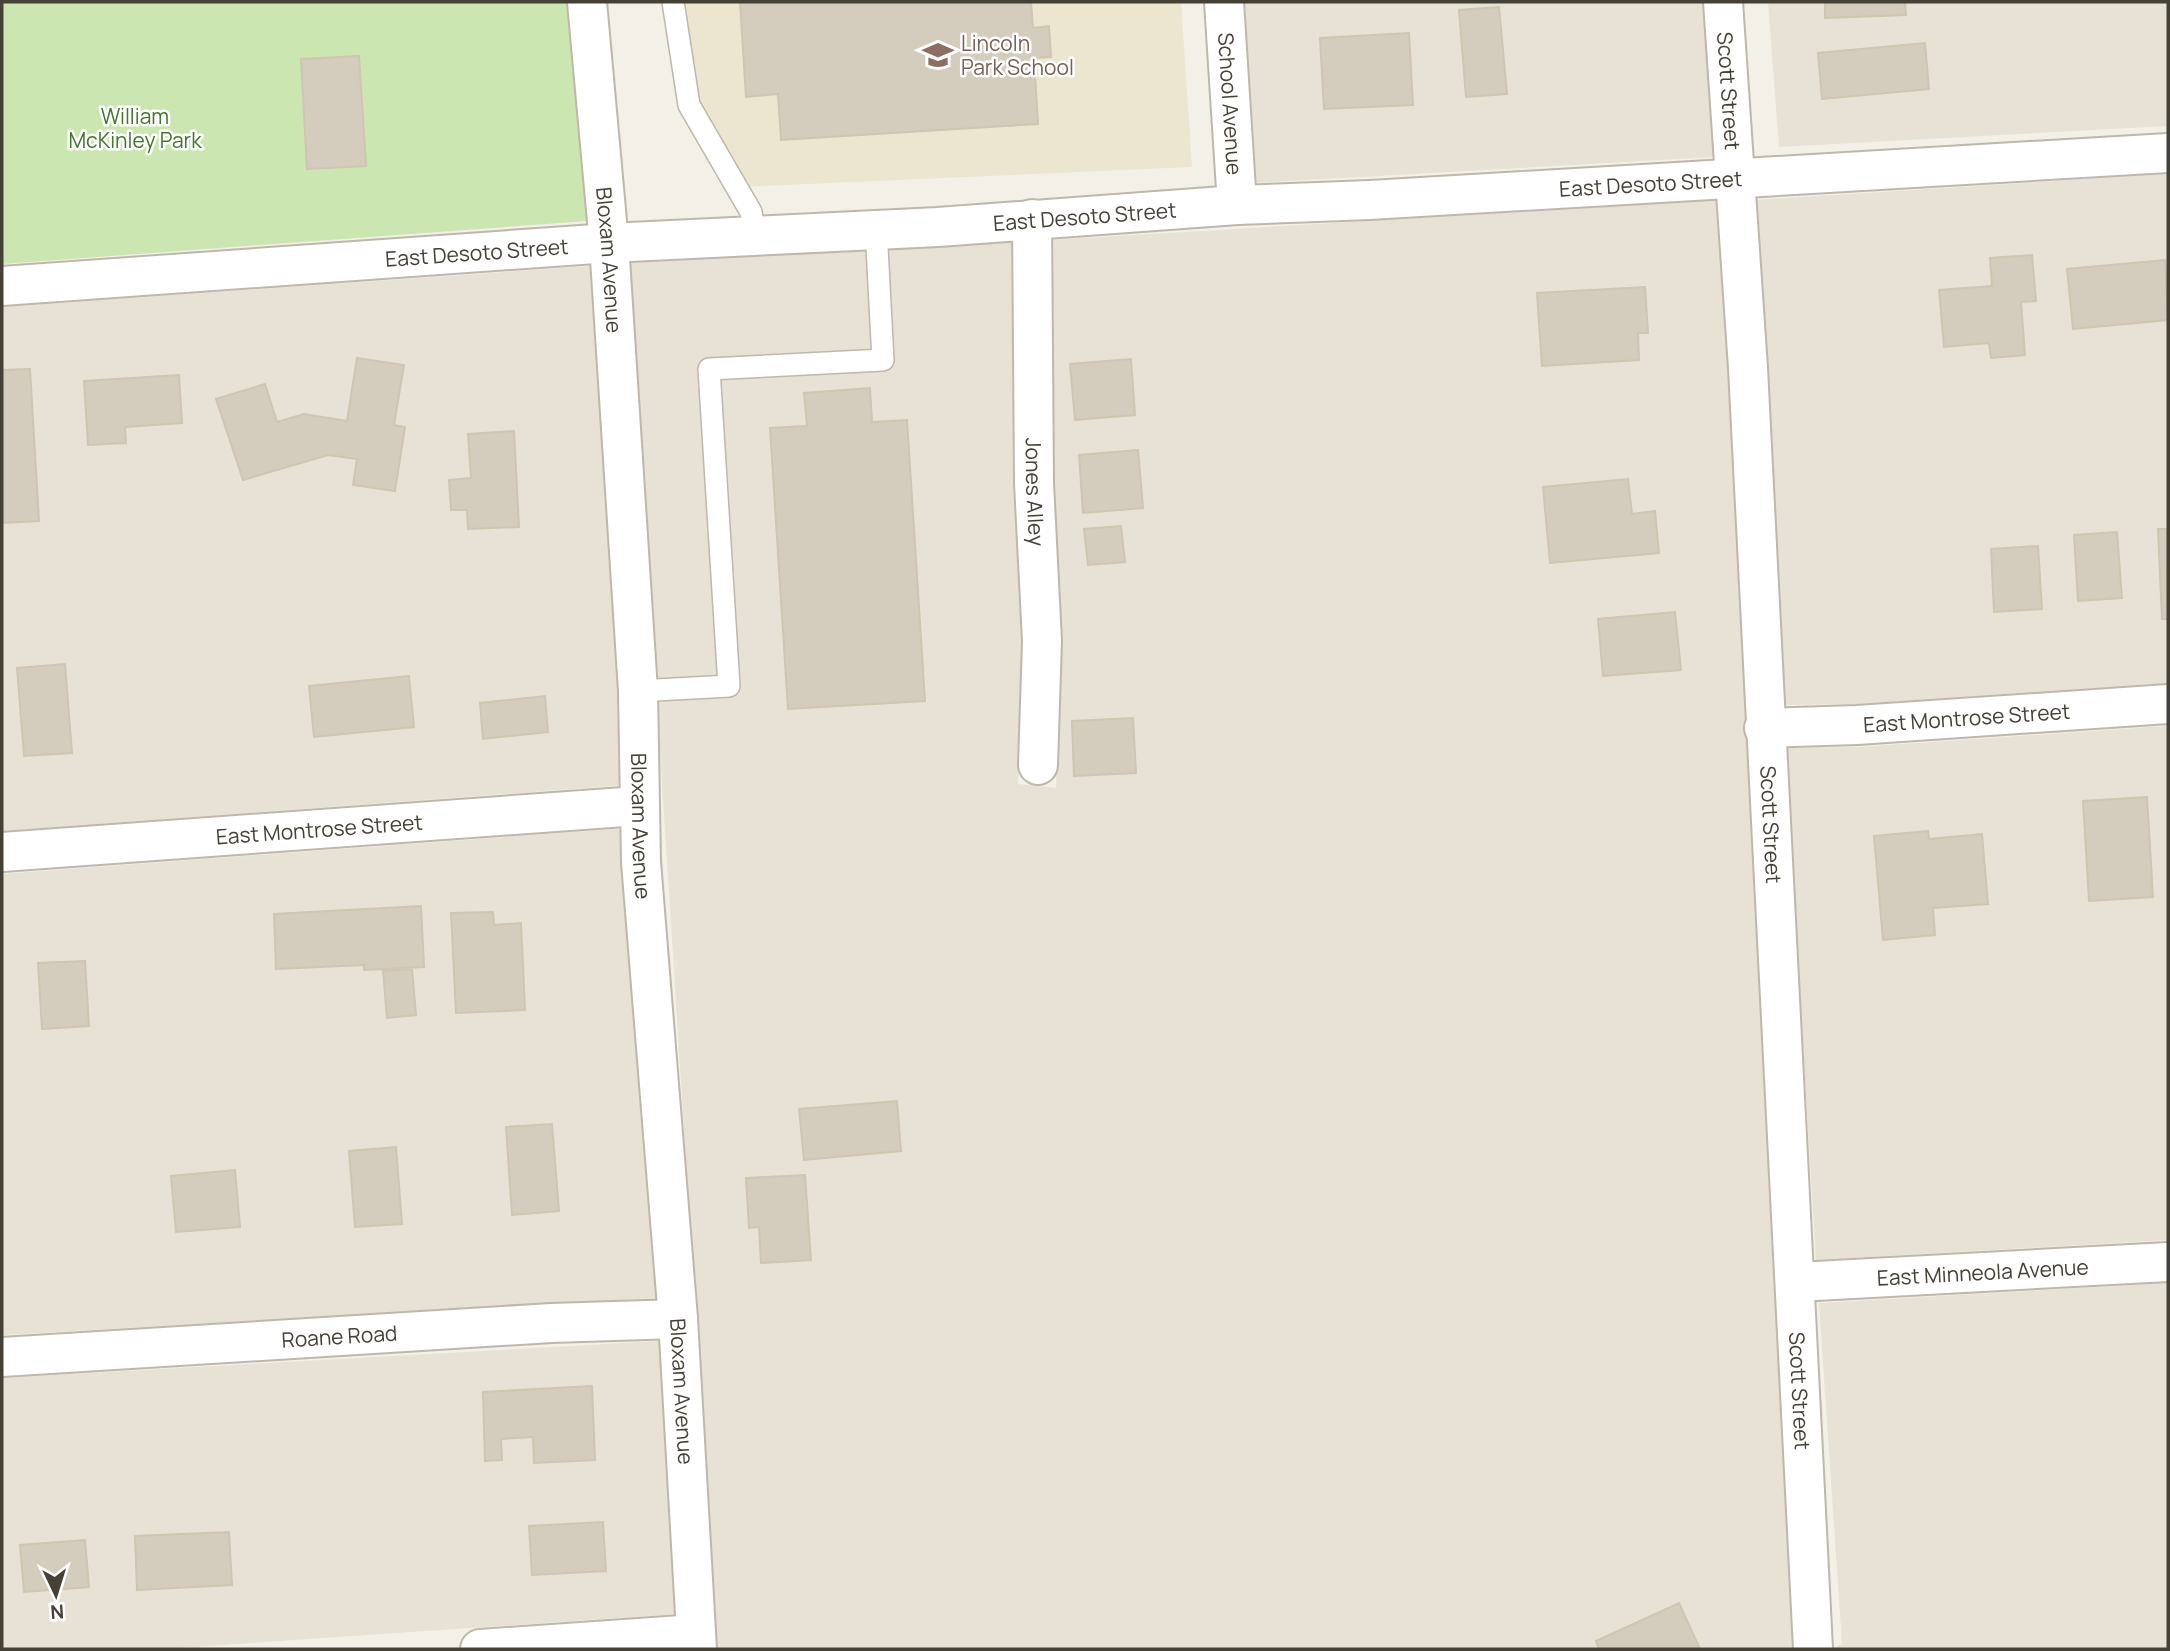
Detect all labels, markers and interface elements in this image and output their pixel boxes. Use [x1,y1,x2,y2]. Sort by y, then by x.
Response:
place label: Lincoln Park School [961,29,1074,81]
street label: Scott Street [1711,31,1747,151]
street label: School Avenue [1212,32,1249,176]
school or university icon: Lincoln Park School [921,38,955,72]
park label: William McKinley Park [68,102,202,154]
street label: East Desoto Street [1558,164,1743,203]
street label: Bloxam Avenue [590,186,629,334]
street label: East Desoto Street [992,196,1177,237]
street label: East Desoto Street [384,232,569,273]
street label: Jones Alley [1020,438,1051,547]
street label: East Montrose Street [1862,697,2071,739]
street label: Bloxam Avenue [625,753,658,900]
street label: Scott Street [1754,765,1788,884]
street label: East Montrose Street [215,808,424,850]
street label: East Minneola Avenue [1876,1252,2089,1292]
street label: Bloxam Avenue [664,1318,700,1465]
street label: Roane Road [281,1319,398,1354]
street label: Scott Street [1783,1331,1817,1451]
north arrow [21,1560,91,1630]
text: N [49,1599,65,1625]

